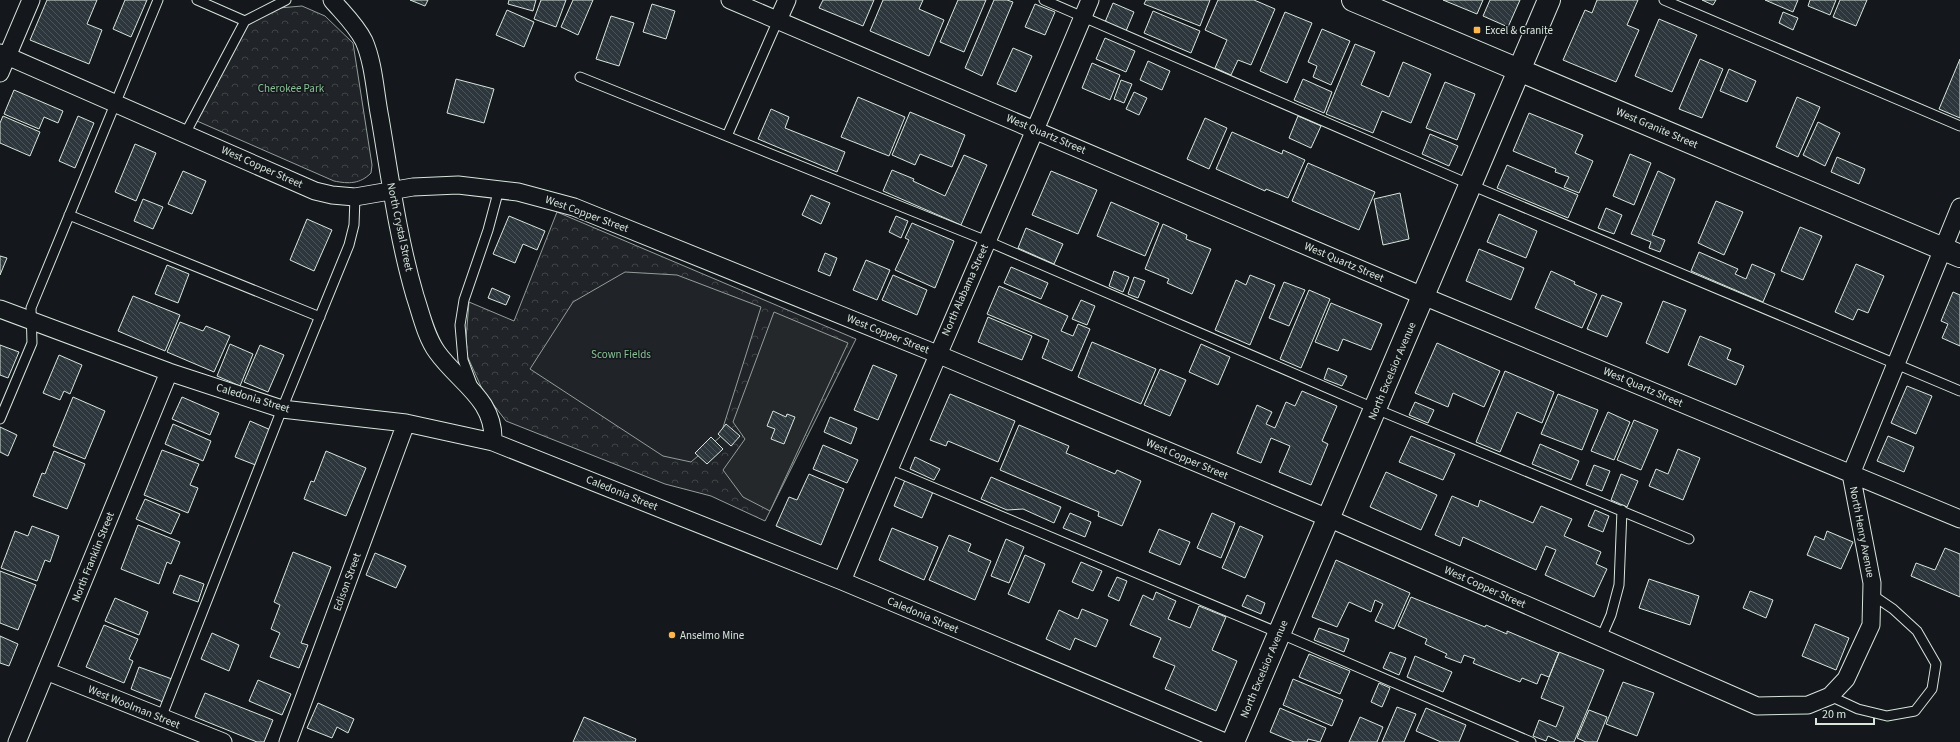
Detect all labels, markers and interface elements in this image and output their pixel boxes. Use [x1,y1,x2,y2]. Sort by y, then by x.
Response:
place label: Excel & Granite [1485,23,1553,38]
marker: Excel & Granite [1472,25,1482,35]
park label: Cherokee Park [258,81,325,96]
street label: West Granite Street [1614,104,1701,152]
street label: West Quartz Street [1004,110,1088,158]
street label: West Copper Street [219,142,305,192]
street label: North Crystal Street [383,181,417,273]
street label: West Copper Street [543,192,631,236]
street label: West Quartz Street [1302,238,1386,286]
street label: North Alabama Street [938,241,992,338]
street label: West Copper Street [844,311,932,358]
street label: North Excelsior Avenue [1365,319,1420,422]
park label: Scown Fields [591,347,651,362]
street label: West Quartz Street [1601,363,1685,411]
street label: Caledonia Street [214,380,292,416]
street label: West Copper Street [1144,435,1231,483]
street label: Caledonia Street [584,472,660,514]
street label: North Henry Avenue [1846,485,1878,579]
street label: North Franklin Street [68,509,118,604]
street label: Edison Street [330,551,365,613]
street label: West Copper Street [1442,562,1528,612]
street label: Caledonia Street [885,593,961,637]
street label: North Excelsior Avenue [1237,617,1292,720]
place label: Anselmo Mine [680,628,745,643]
marker: Anselmo Mine [667,630,677,640]
street label: West Woolman Street [86,682,183,732]
scale bar [1816,700,1874,726]
text: 20 m [1822,706,1846,723]

